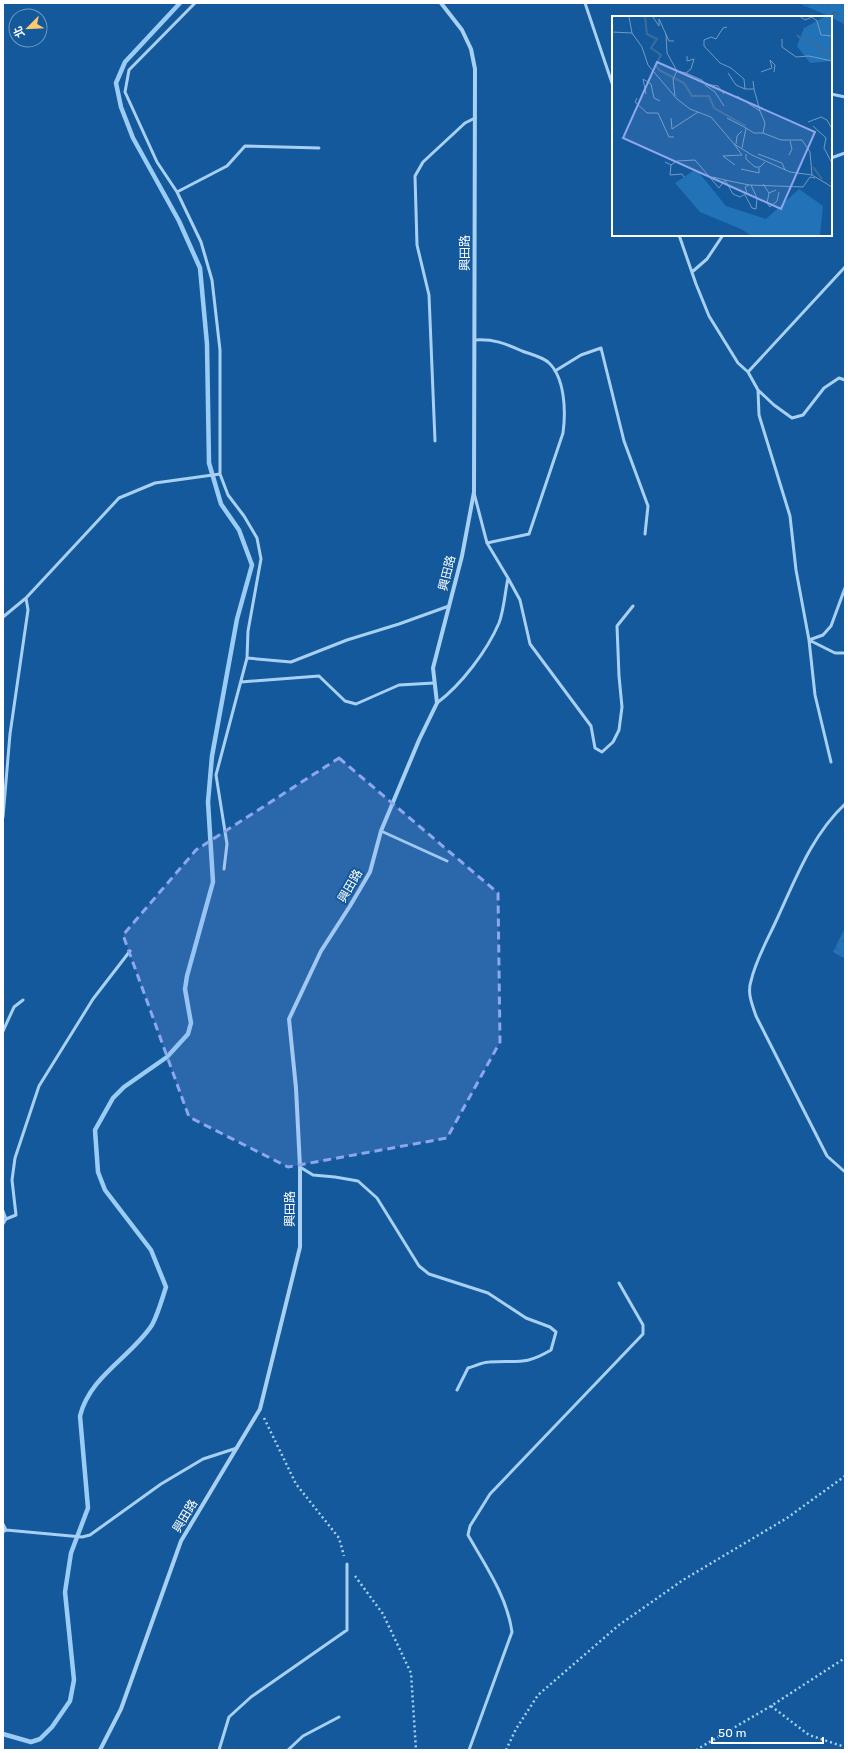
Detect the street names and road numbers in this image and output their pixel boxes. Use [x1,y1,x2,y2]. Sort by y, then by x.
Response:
street label: 興田路 [458,235,472,271]
street label: 興田路 [436,554,458,592]
street label: 興田路 [335,867,365,905]
street label: 興田路 [283,1191,297,1227]
street label: 興田路 [170,1497,200,1535]

